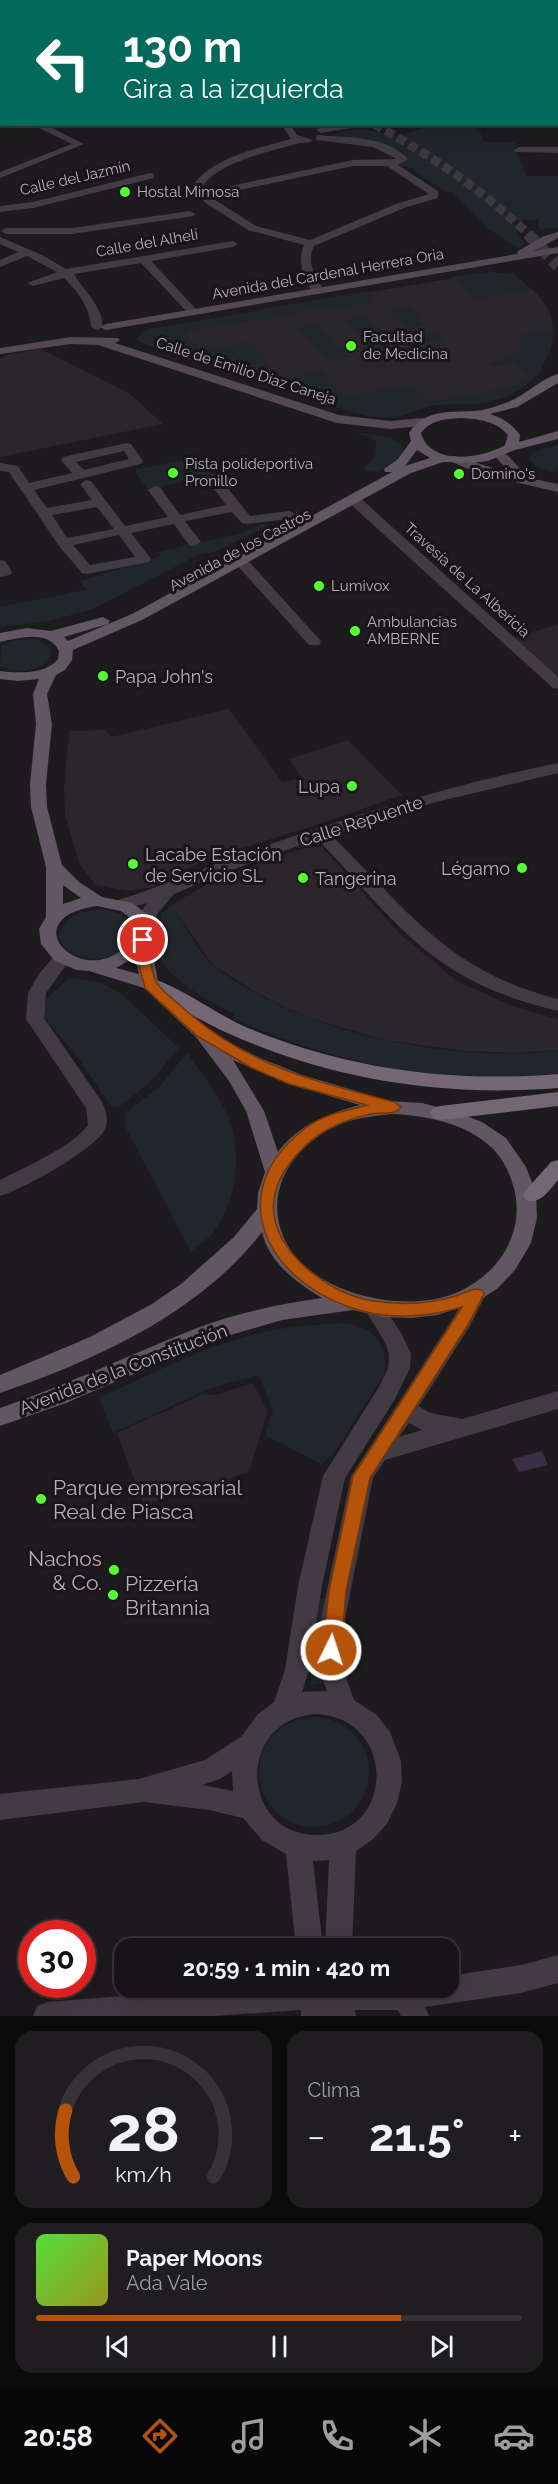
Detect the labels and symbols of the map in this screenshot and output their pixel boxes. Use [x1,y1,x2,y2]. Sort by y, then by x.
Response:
street label: Calle del Jazmín [18,157,132,199]
place label: Hostal Mimosa [137,183,239,201]
marker: Hostal Mimosa [118,185,132,199]
street label: Calle del Alhelí [94,225,200,261]
street label: Avenida del Cardenal Herrera Oria [211,245,445,303]
place label: Facultad de Medicina [363,328,448,363]
street label: Calle de Emilio Díaz Caneja [154,333,338,409]
marker: Facultad de Medicina [344,339,358,353]
place label: Pista polideportiva Pronillo [185,455,313,490]
place label: Domino's [471,465,535,483]
marker: Pista polideportiva Pronillo [166,466,180,480]
marker: Domino's [452,467,466,481]
street label: Avenida de los Castros [166,505,314,595]
street label: Travesía de La Albericia [400,519,534,641]
place label: Lumivox [331,577,390,595]
marker: Lumivox [312,579,326,593]
place label: Ambulancias AMBERNE [367,613,457,648]
marker: Ambulancias AMBERNE [348,624,362,638]
place label: Papa John's [115,666,213,687]
marker: Papa John's [96,669,110,683]
place label: Lupa [298,776,340,797]
marker: Lupa [345,779,359,793]
street label: Calle Repuente [297,791,426,851]
place label: Lacabe Estación de Servicio SL [145,844,282,886]
marker: Lacabe Estación de Servicio SL [126,857,140,871]
place label: Légamo [441,858,510,879]
marker: Légamo [515,861,529,875]
place label: Tangerina [315,868,397,889]
marker: Tangerina [296,871,310,885]
pin [117,914,168,965]
street label: Avenida de la Constitución [16,1320,230,1418]
place label: Parque empresarial Real de Piasca [53,1475,243,1524]
marker: Parque empresarial Real de Piasca [34,1492,48,1506]
place label: Nachos & Co. [28,1546,102,1595]
marker: Nachos & Co. [107,1563,121,1577]
place label: Pizzería Britannia [125,1571,210,1620]
marker: Pizzería Britannia [106,1588,120,1602]
position arrow [299,1618,363,1682]
speed limit sign: 30 [18,1920,96,1998]

